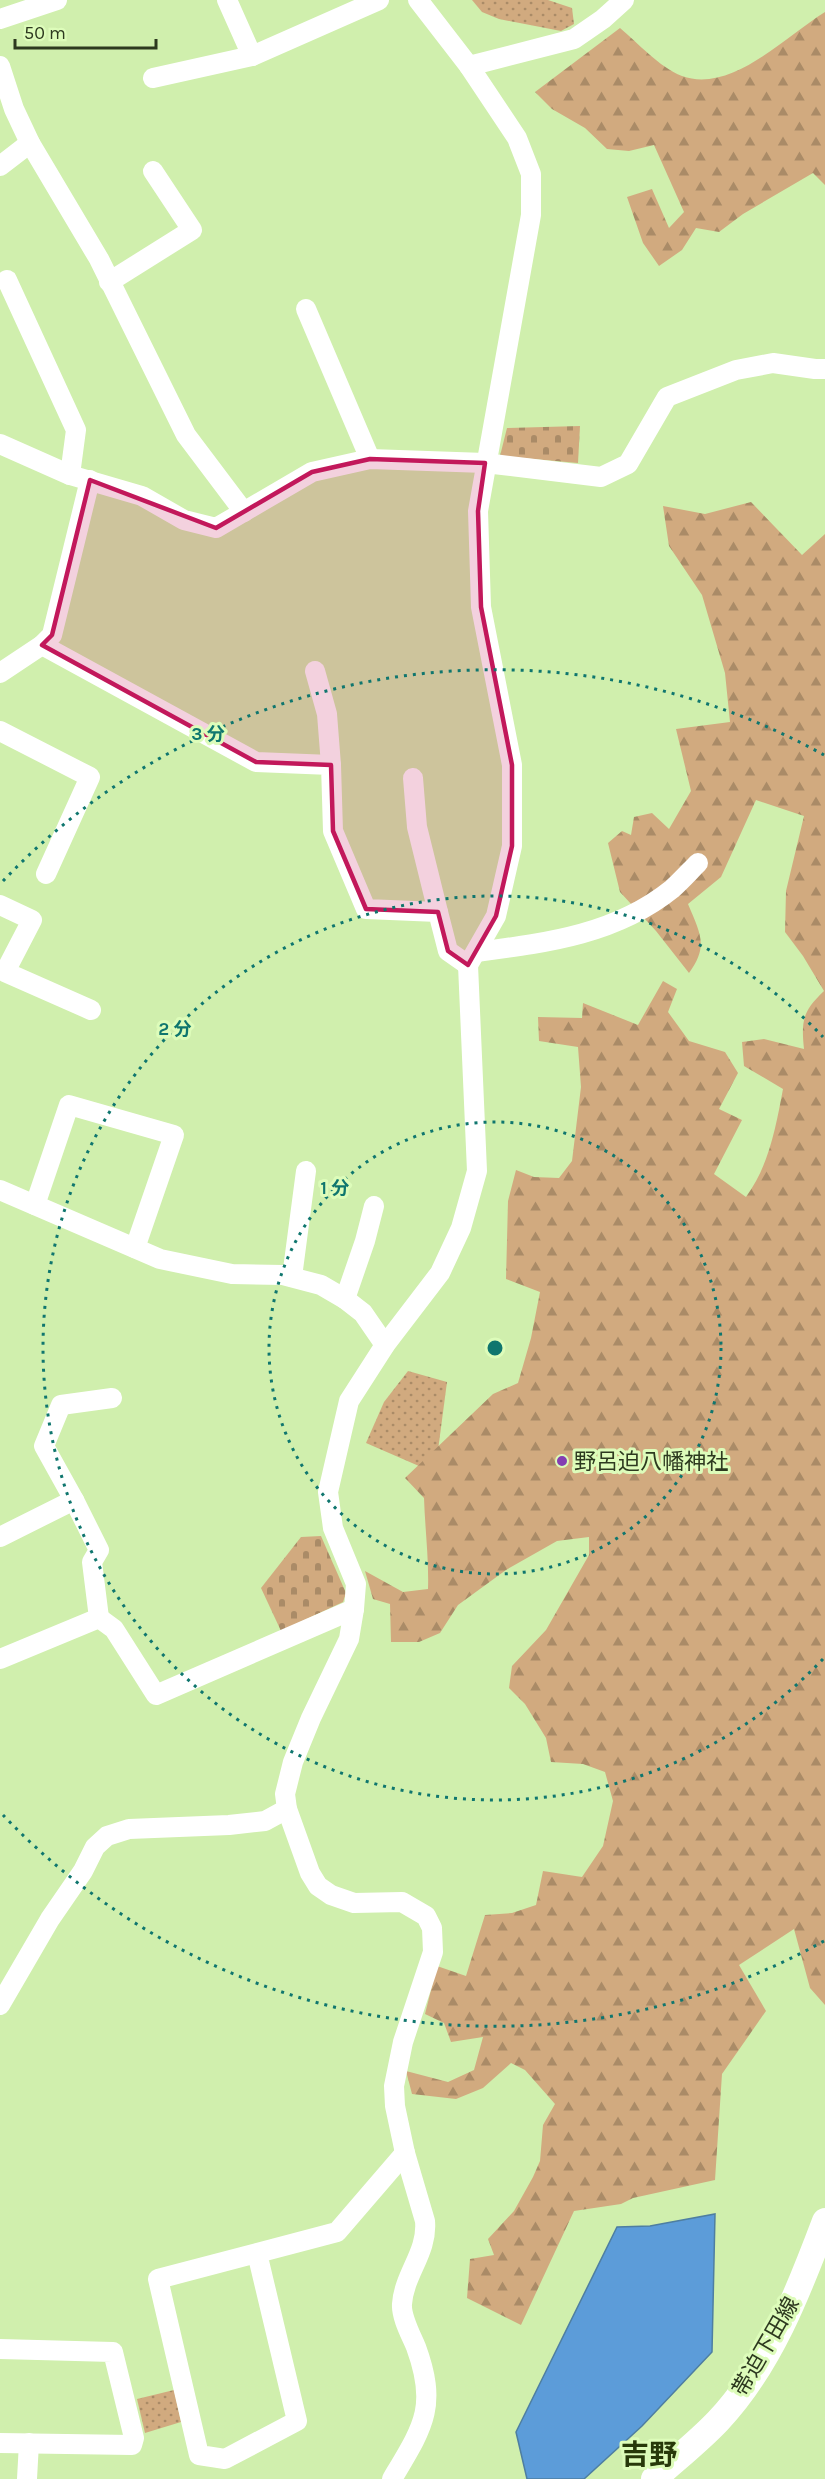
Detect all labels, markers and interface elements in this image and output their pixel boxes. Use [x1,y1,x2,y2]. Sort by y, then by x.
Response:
scale bar [15,12,156,50]
text: 50 m [24,22,66,44]
text: 3 分 [191,723,225,745]
text: 2 分 [158,1018,192,1040]
text: 1 分 [321,1177,349,1199]
centre of rings [485,1338,505,1358]
place label: 野呂迫八幡神社 [574,1449,728,1475]
marker: 野呂迫八幡神社 [555,1454,569,1468]
street label: 帯迫下田線 [727,2292,805,2401]
district label: 吉野 [621,2438,677,2471]

